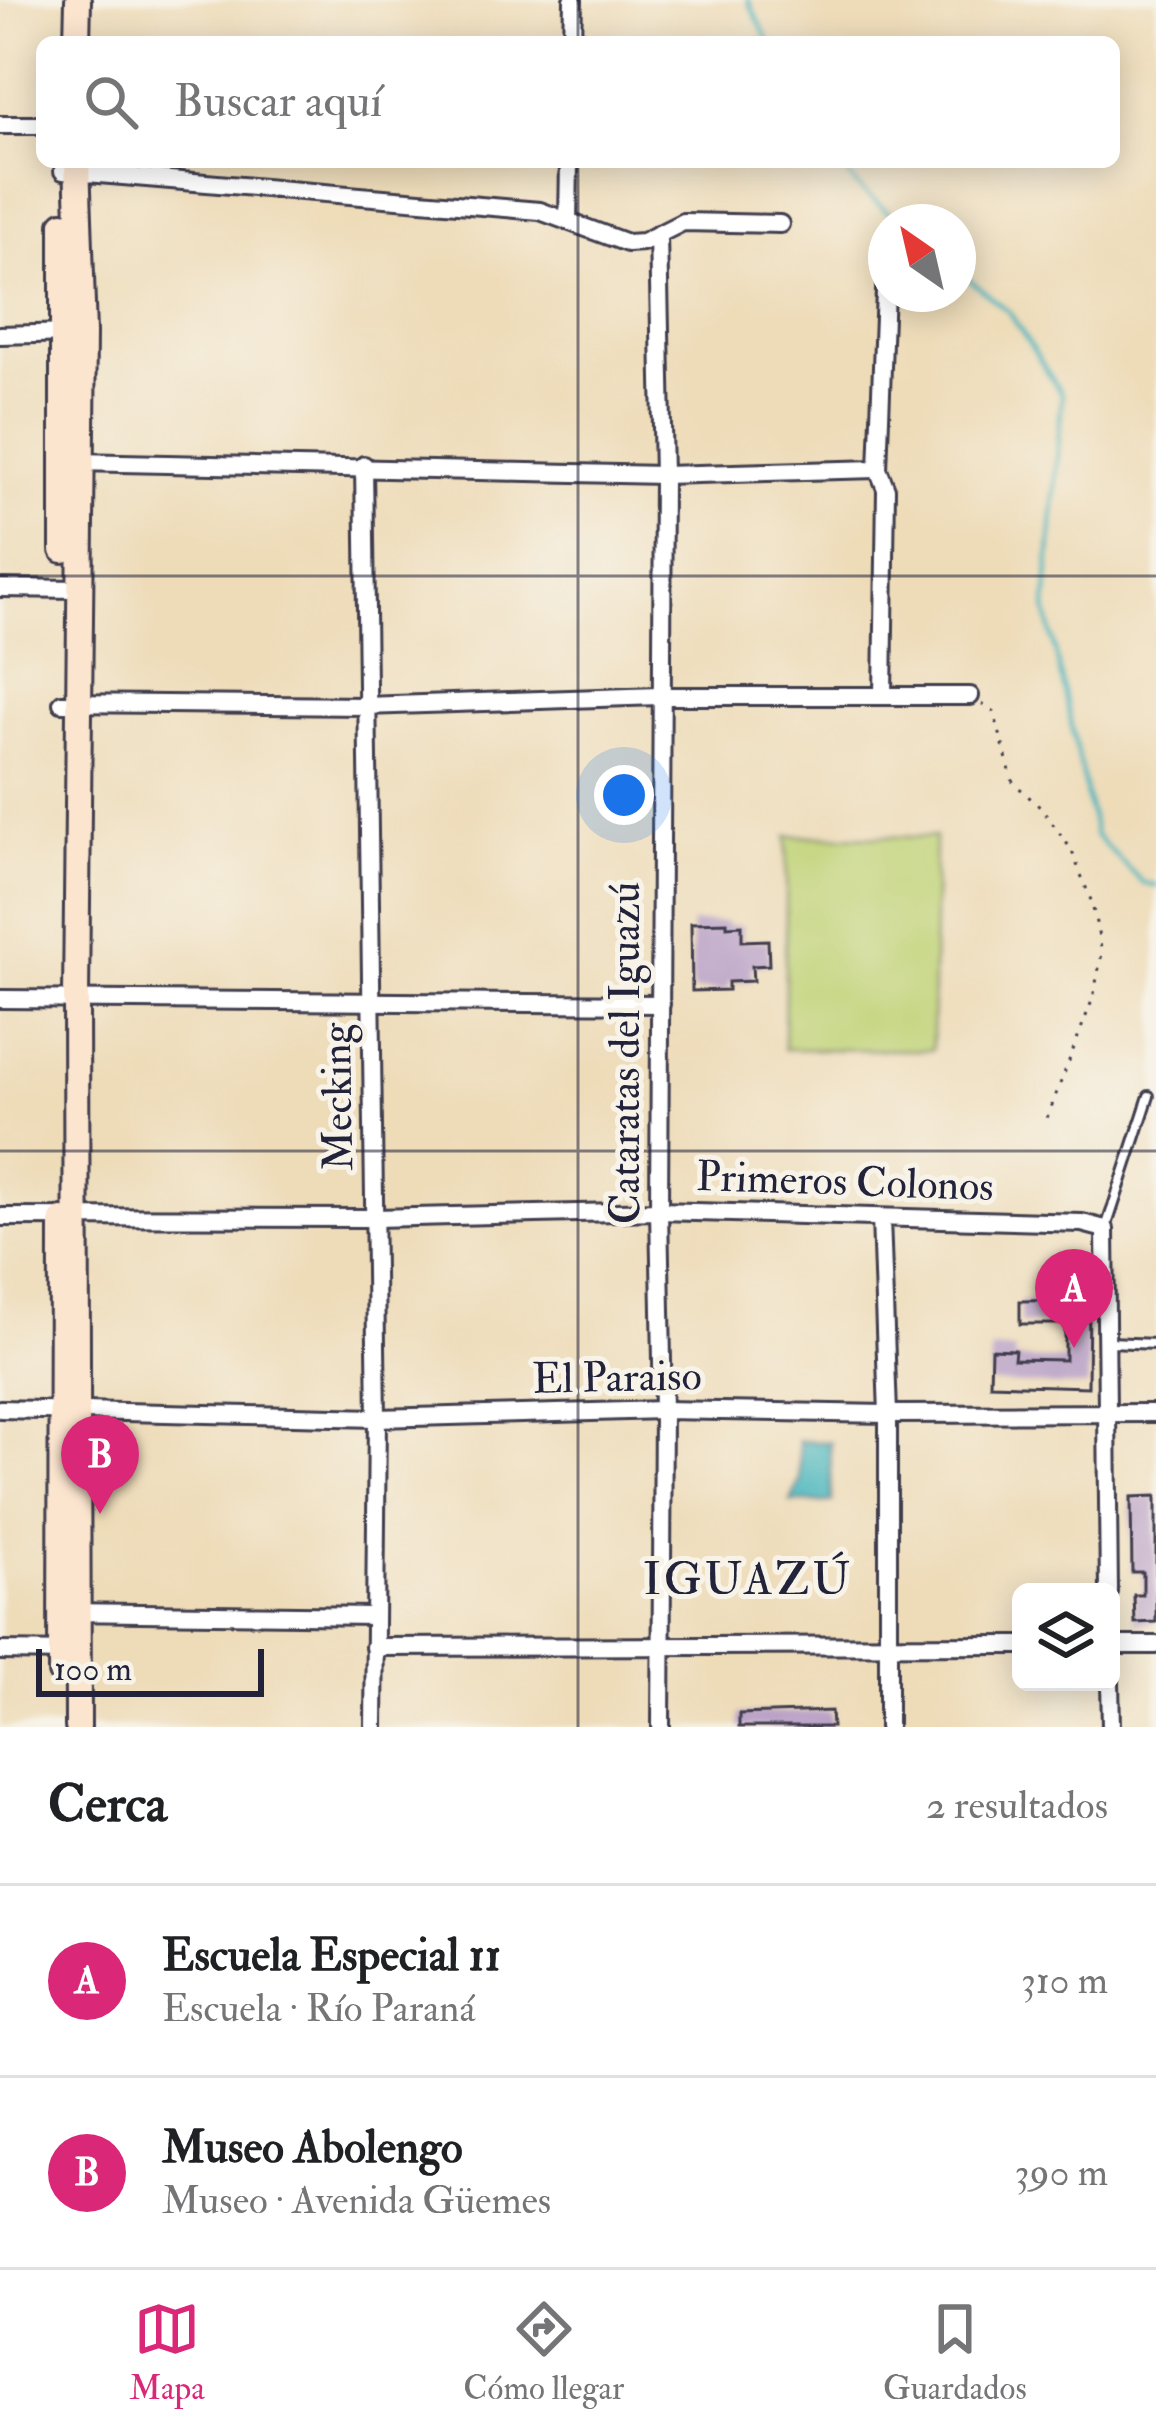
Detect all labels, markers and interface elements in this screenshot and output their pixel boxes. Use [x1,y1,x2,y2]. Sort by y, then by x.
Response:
search box [36,36,1120,168]
icon: search [78,69,144,135]
text: Buscar aquí [174,74,382,130]
north arrow [868,204,976,312]
your location [594,765,654,825]
street label: Cataratas del Iguazú [600,882,652,1224]
street label: Mecking [311,1021,365,1171]
street label: Primeros Colonos [695,1151,995,1213]
pin: A [1035,1249,1113,1348]
street label: El Paraiso [532,1351,702,1405]
pin: B [61,1415,139,1514]
district label: IGUAZÚ [643,1551,853,1608]
map controls [1012,1583,1120,1691]
button: layers [1012,1583,1120,1691]
scale bar [36,1643,264,1696]
text: 100 m [54,1649,132,1690]
text: Cerca [48,1773,167,1837]
text: 2 resultados [926,1781,1108,1830]
text: Escuela Especial 11 [162,1928,501,1984]
text: A [75,1956,99,2005]
text: 310 m [1021,1956,1108,2005]
text: Escuela · Río Paraná [162,1984,475,2033]
text: Museo Abolengo [162,2120,463,2176]
text: B [74,2148,100,2197]
text: 390 m [1015,2148,1108,2197]
text: Museo · Avenida Güemes [162,2176,551,2225]
tab: Mapa [129,2296,205,2409]
tab: Cómo llegar [463,2296,624,2409]
tab: Guardados [883,2296,1027,2409]

